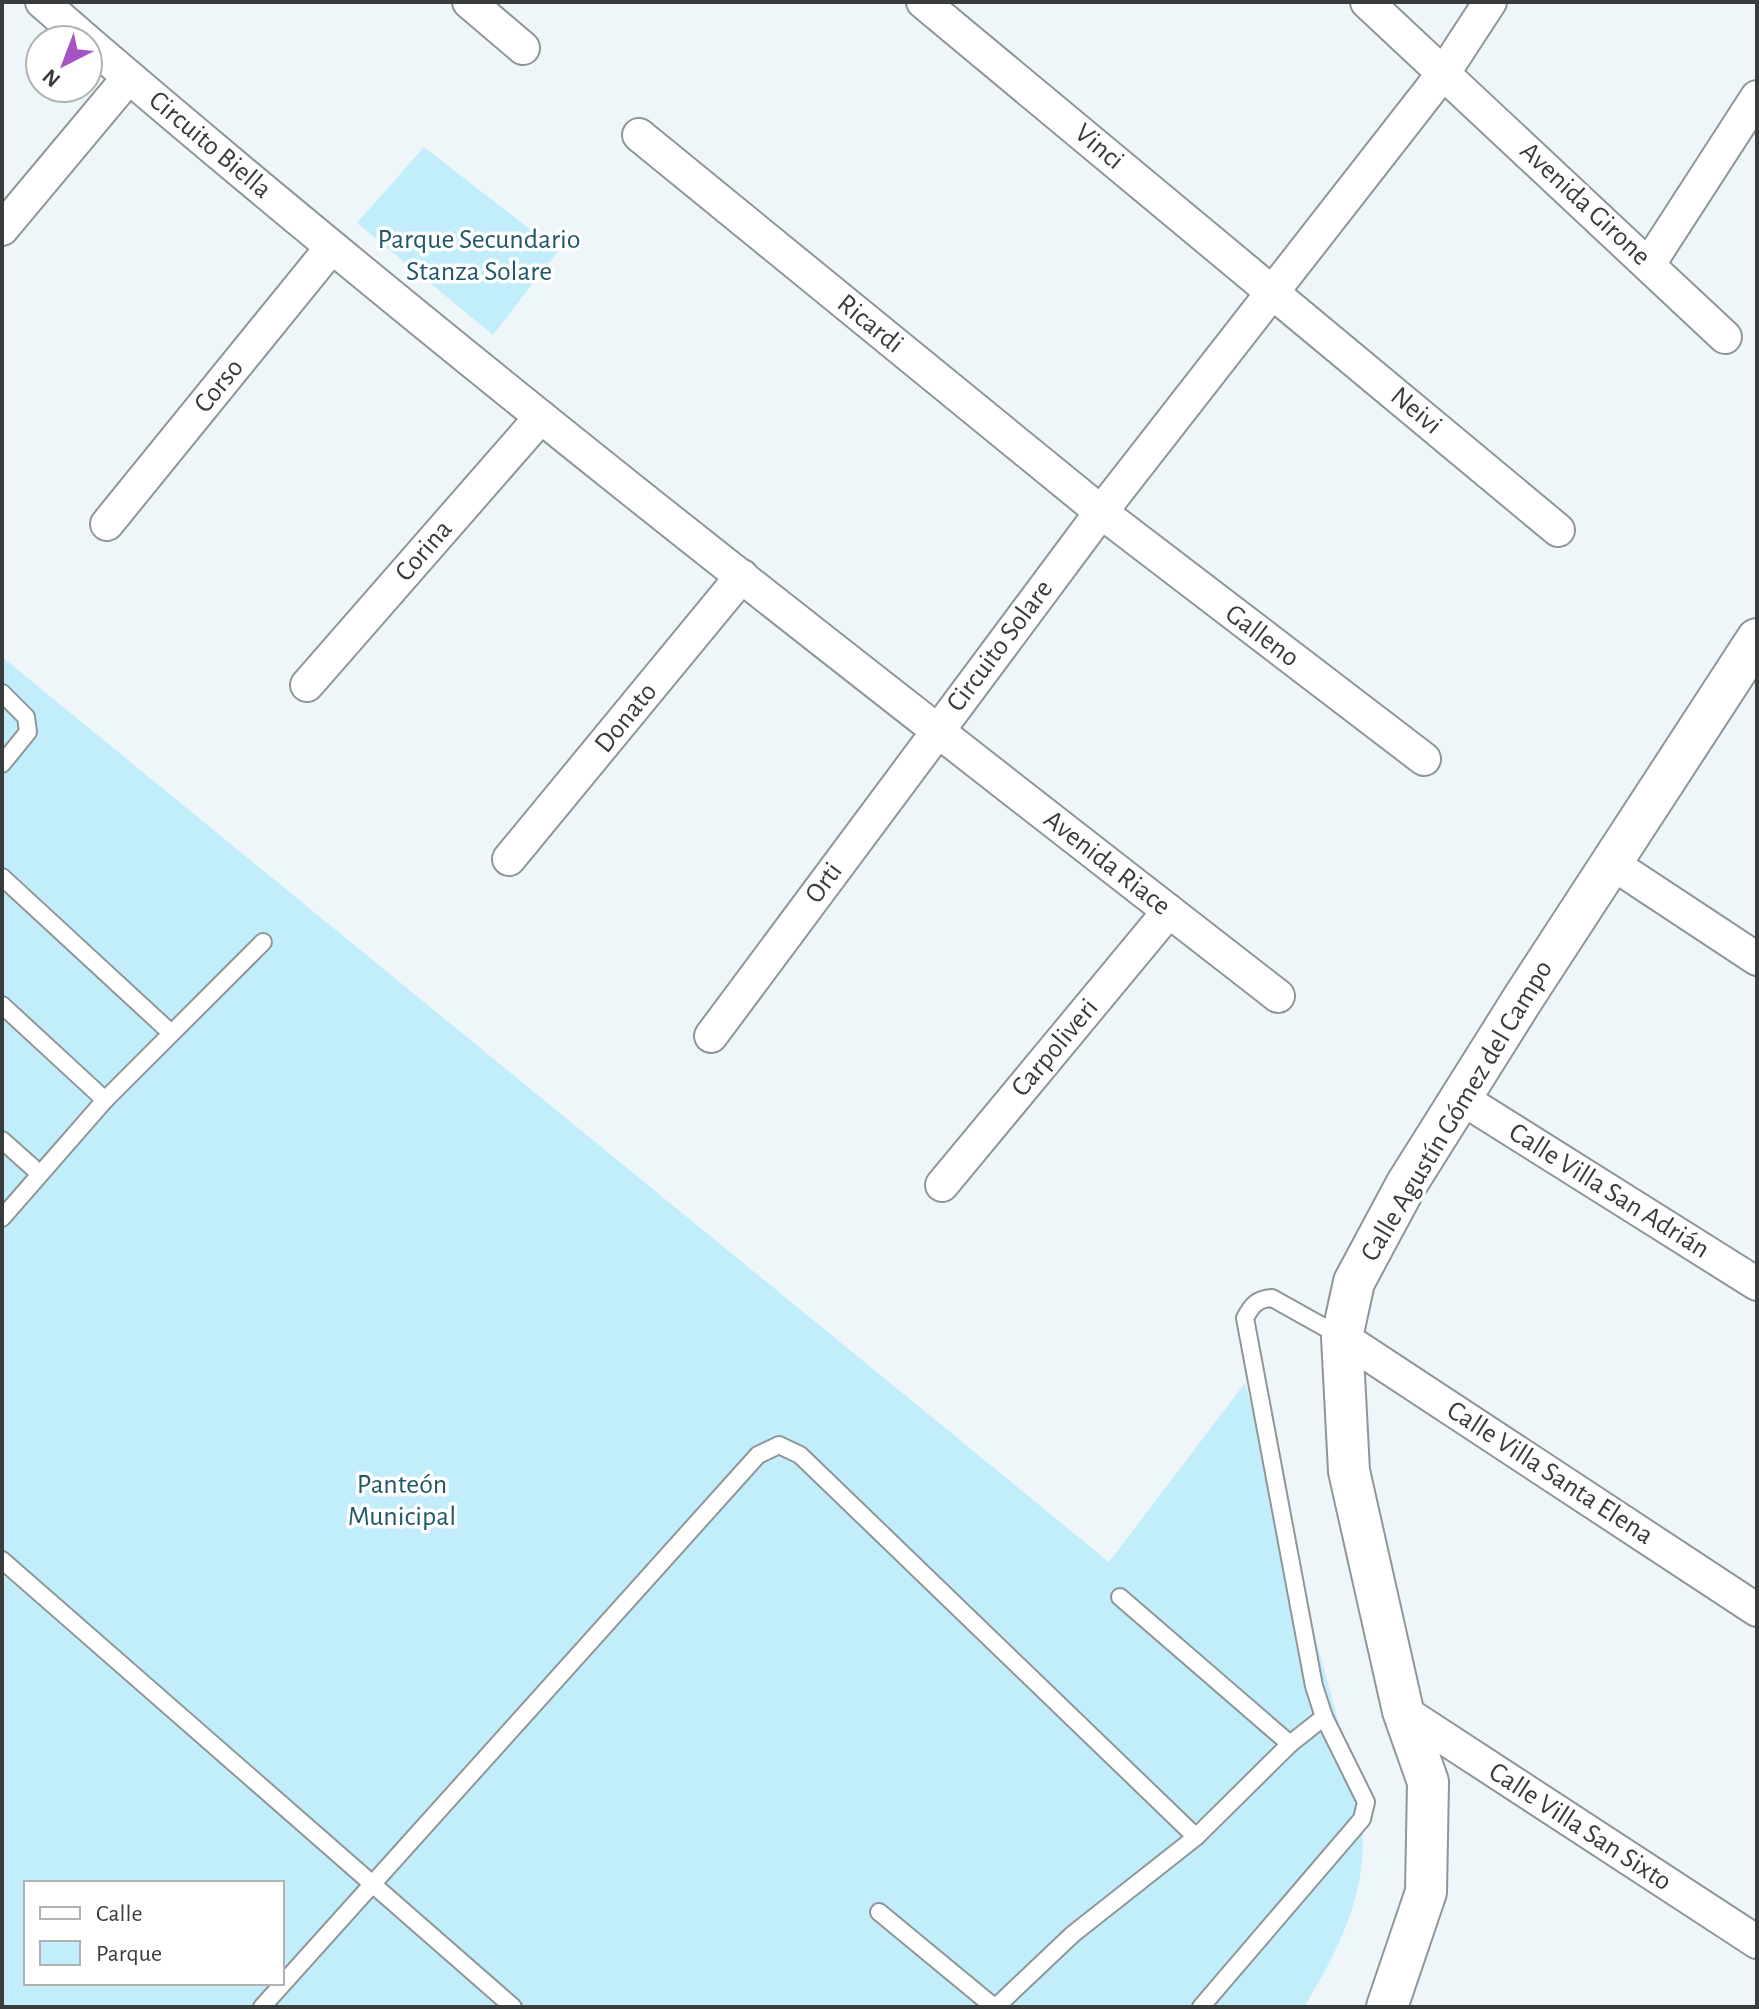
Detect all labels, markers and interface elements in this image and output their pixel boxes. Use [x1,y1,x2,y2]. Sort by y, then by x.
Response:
north arrow [24,24,104,104]
text: N [38,65,64,91]
street label: Circuito Biella [143,86,277,204]
street label: Vinci [1069,119,1129,175]
street label: Avenida Girone [1514,137,1656,271]
park label: Parque Secundario Stanza Solare [377,226,581,286]
street label: Ricardi [832,289,908,359]
street label: Corso [189,354,249,418]
street label: Neivi [1385,382,1447,440]
street label: Corina [390,515,458,587]
street label: Circuito Solare [942,575,1058,717]
street label: Galleno [1220,599,1304,673]
street label: Donato [590,678,662,758]
street label: Avenida Riace [1038,805,1176,921]
street label: Orti [800,858,848,908]
street label: Calle Agustín Gómez del Campo [1356,956,1558,1266]
street label: Carpoliveri [1006,994,1104,1102]
street label: Calle Villa San Adrián [1504,1118,1714,1264]
street label: Calle Villa Santa Elena [1442,1396,1658,1550]
park label: Panteón Municipal [348,1471,456,1531]
street label: Calle Villa San Sixto [1484,1758,1676,1896]
legend [24,1881,284,1985]
text: Calle [96,1902,143,1926]
text: Parque [96,1942,162,1966]

